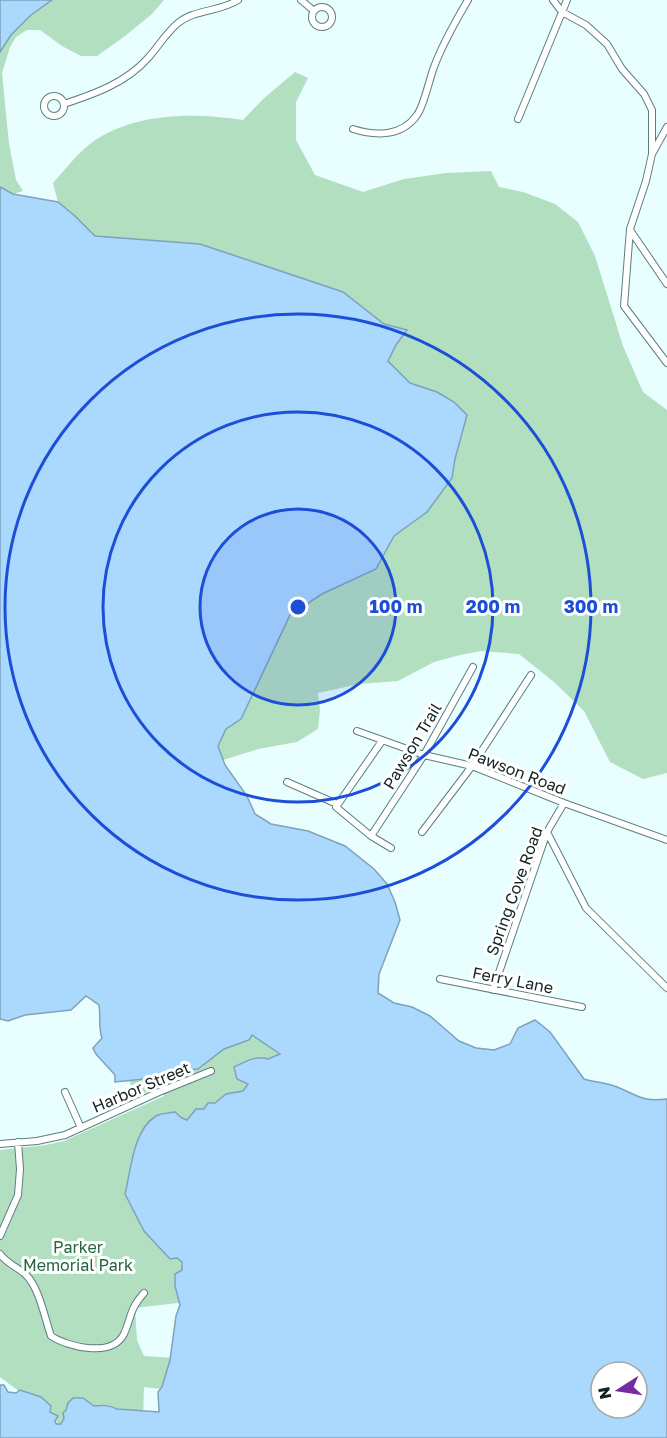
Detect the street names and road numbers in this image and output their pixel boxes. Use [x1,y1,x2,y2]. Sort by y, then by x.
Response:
street label: Pawson Trail [378,699,446,793]
street label: Pawson Road [465,743,569,799]
street label: Spring Cove Road [481,824,547,958]
street label: Ferry Lane [471,962,555,998]
street label: Harbor Street [89,1057,193,1117]

